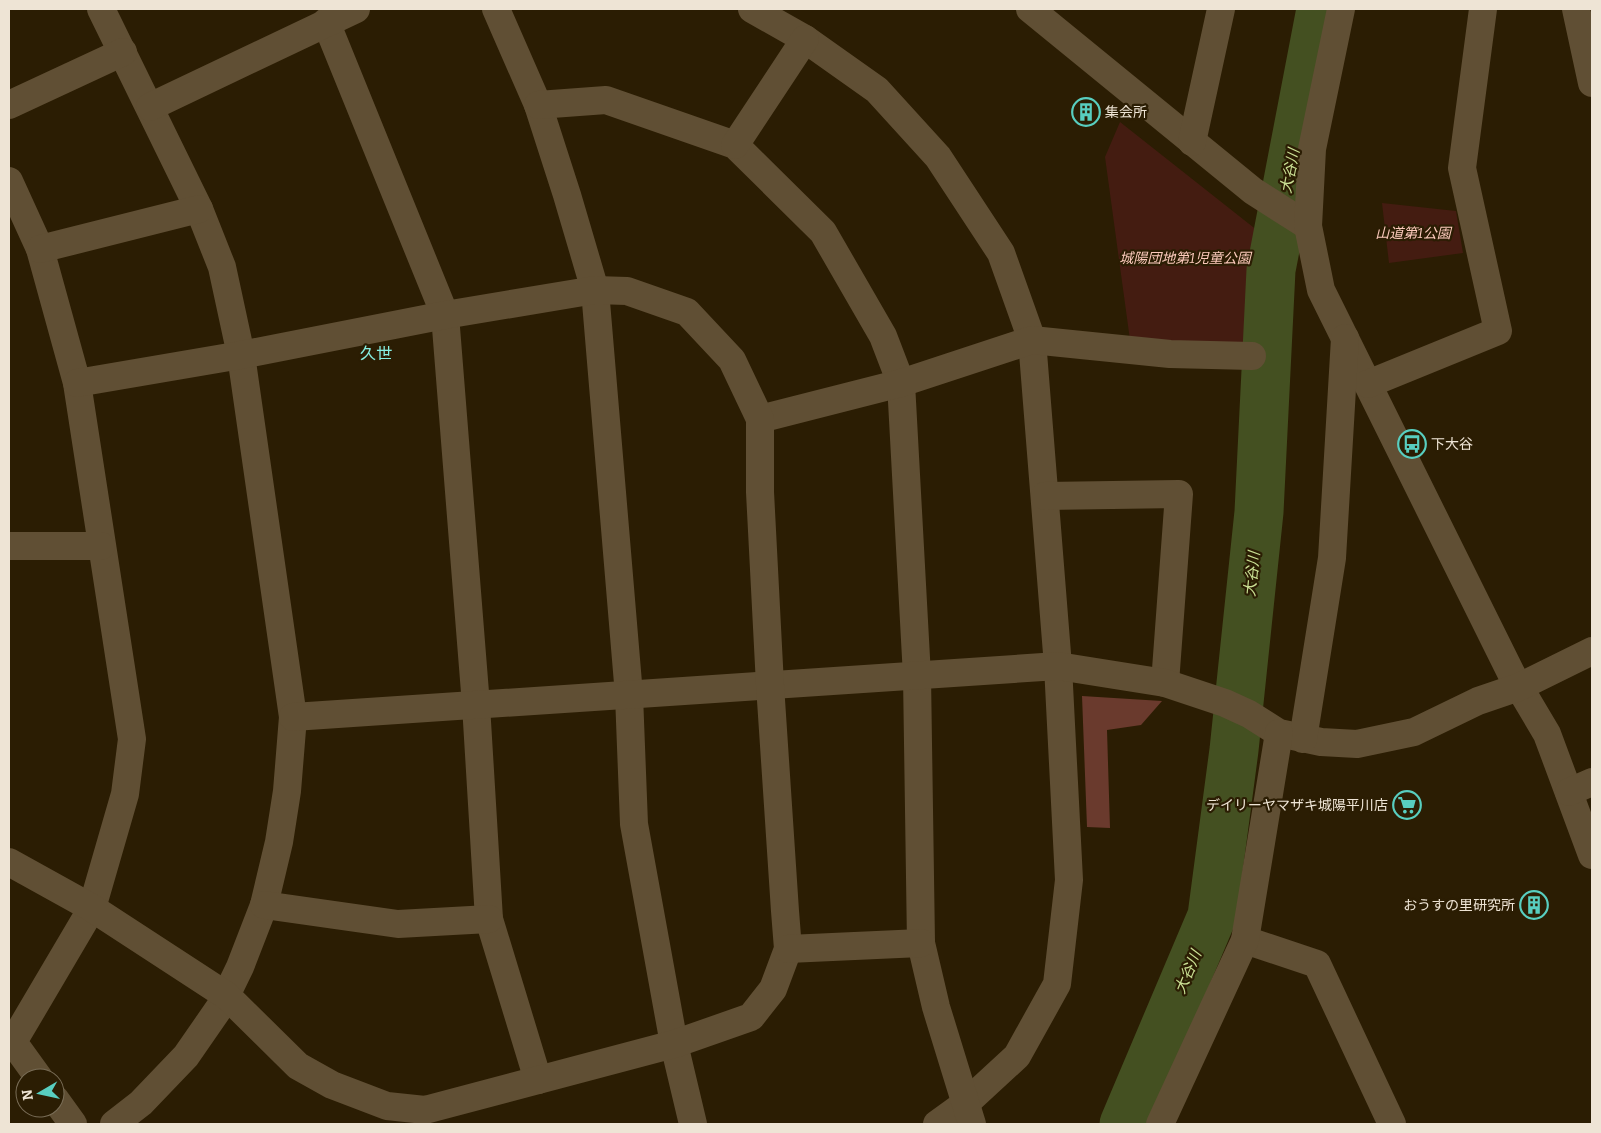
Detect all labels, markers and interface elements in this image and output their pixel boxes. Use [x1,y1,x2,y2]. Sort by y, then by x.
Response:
building icon: 集会所 [1071,97,1101,127]
place label: 集会所 [1105,104,1147,121]
water label: 大谷川 [1277,145,1304,195]
park label: 山道第1公園 [1375,225,1453,242]
park label: 城陽団地第1児童公園 [1119,250,1253,267]
district label: 久世 [360,344,392,363]
bus stop icon: 下大谷 [1397,429,1427,459]
place label: 下大谷 [1431,436,1473,453]
water label: 大谷川 [1241,549,1264,597]
supermarket icon: デイリーヤマザキ城陽平川店 [1392,790,1422,820]
place label: デイリーヤマザキ城陽平川店 [1206,797,1388,814]
building icon: おうすの里研究所 [1519,890,1549,920]
place label: おうすの里研究所 [1403,897,1515,914]
water label: 大谷川 [1171,946,1206,996]
north arrow [15,1068,65,1118]
text: N [18,1088,37,1102]

